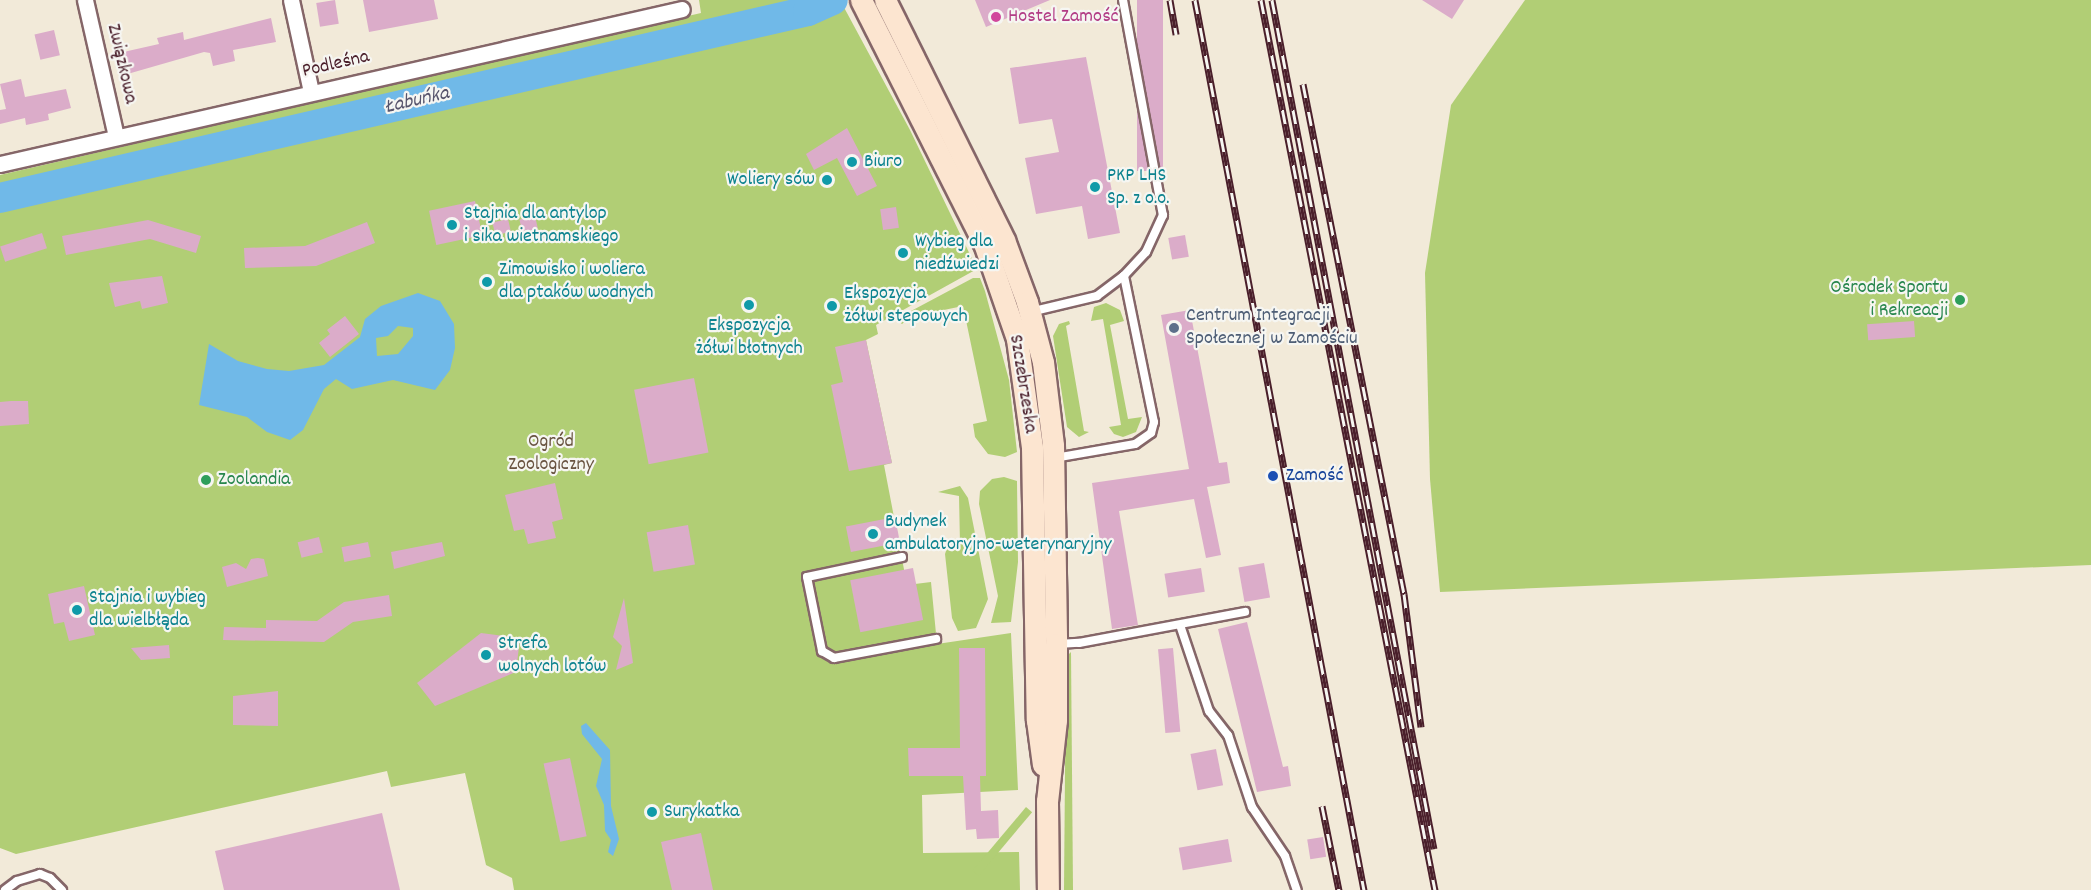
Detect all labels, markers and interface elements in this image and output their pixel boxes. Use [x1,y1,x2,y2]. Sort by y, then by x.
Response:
place label: Hostel Zamość [1008,5,1119,29]
marker: Hostel Zamość [989,10,1003,24]
street label: Związkowa [100,22,142,106]
street label: Podleśna [300,46,372,84]
water label: Łabuńka [382,81,452,121]
place label: Biuro [864,150,902,174]
marker: Biuro [845,155,859,169]
place label: PKP LHS Sp. z o.o. [1107,164,1170,211]
place label: Woliery sów [727,168,815,192]
marker: Woliery sów [820,173,834,187]
marker: PKP LHS Sp. z o.o. [1088,180,1102,194]
place label: Stajnia dla antylop i sika wietnamskiego [464,202,618,249]
marker: Stajnia dla antylop i sika wietnamskiego [445,218,459,232]
place label: Wybieg dla niedźwiedzi [915,230,999,277]
marker: Wybieg dla niedźwiedzi [896,246,910,260]
place label: Zimowisko i woliera dla ptaków wodnych [499,258,653,305]
marker: Zimowisko i woliera dla ptaków wodnych [480,275,494,289]
place label: Ośrodek Sportu i Rekreacji [1830,276,1948,323]
place label: Ekspozycja żółwi stepowych [844,282,968,329]
marker: Ośrodek Sportu i Rekreacji [1953,293,1967,307]
marker: Ekspozycja żółwi błotnych [742,298,756,312]
marker: Ekspozycja żółwi stepowych [825,299,839,313]
place label: Centrum Integracji Społecznej w Zamościu [1186,304,1358,351]
place label: Ekspozycja żółwi błotnych [695,314,803,361]
marker: Centrum Integracji Społecznej w Zamościu [1167,321,1181,335]
street label: Szczebrzeska [1002,333,1042,435]
park label: Ogród Zoologiczny [508,431,594,478]
place label: Zamość [1286,464,1344,488]
marker: Zamość [1264,467,1282,485]
place label: Zoolandia [218,468,290,492]
marker: Zoolandia [199,473,213,487]
place label: Budynek ambulatoryjno-weterynaryjny [885,510,1112,557]
marker: Budynek ambulatoryjno-weterynaryjny [866,527,880,541]
place label: Stajnia i wybieg dla wielbłąda [89,586,206,633]
marker: Stajnia i wybieg dla wielbłąda [70,603,84,617]
place label: Strefa wolnych lotów [498,632,606,679]
marker: Strefa wolnych lotów [479,648,493,662]
place label: Surykatka [664,800,739,824]
marker: Surykatka [645,805,659,819]

